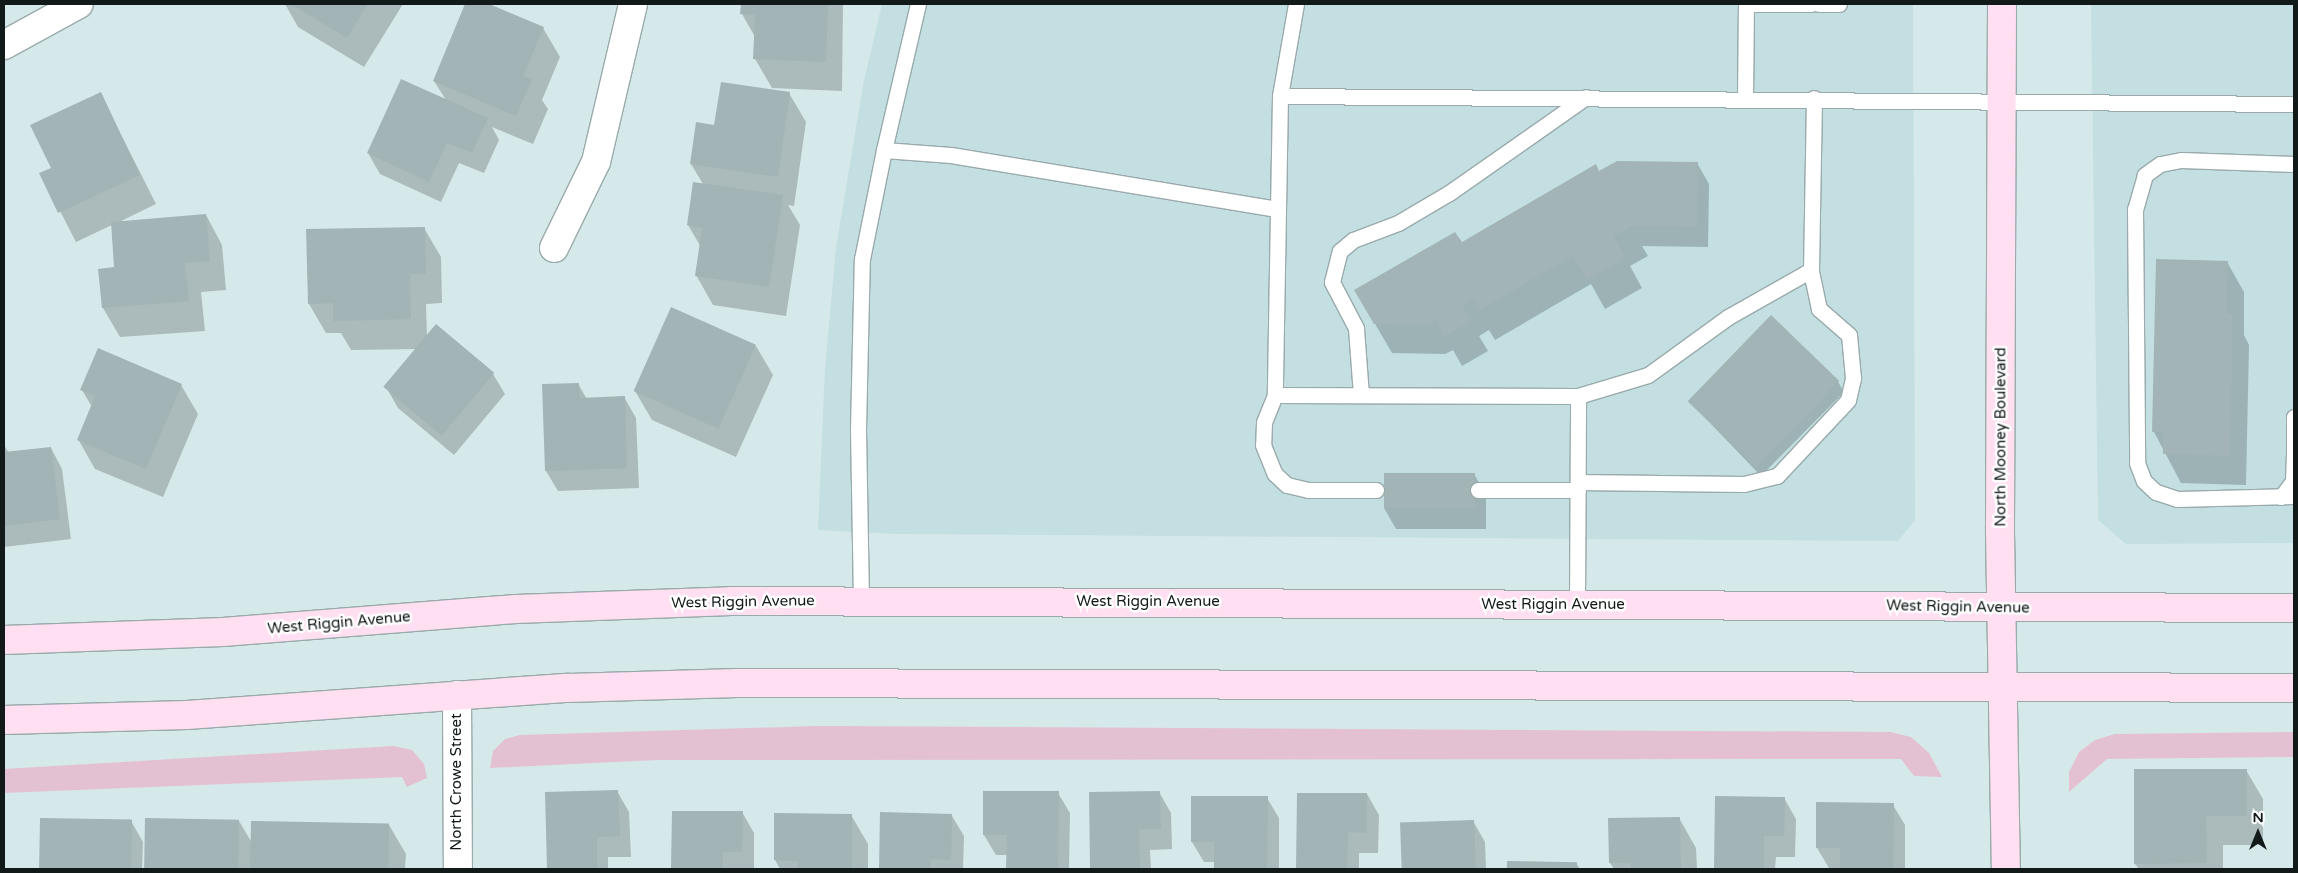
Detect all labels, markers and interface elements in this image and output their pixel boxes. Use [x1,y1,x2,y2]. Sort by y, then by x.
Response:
street label: North Mooney Boulevard [1992,347,2010,527]
street label: West Riggin Avenue [671,592,815,612]
street label: West Riggin Avenue [1076,593,1220,611]
street label: West Riggin Avenue [1481,596,1625,614]
street label: West Riggin Avenue [1886,597,2030,617]
street label: West Riggin Avenue [267,608,411,638]
street label: North Crowe Street [448,713,466,851]
north arrow [2233,808,2283,858]
text: N [2252,809,2264,826]

